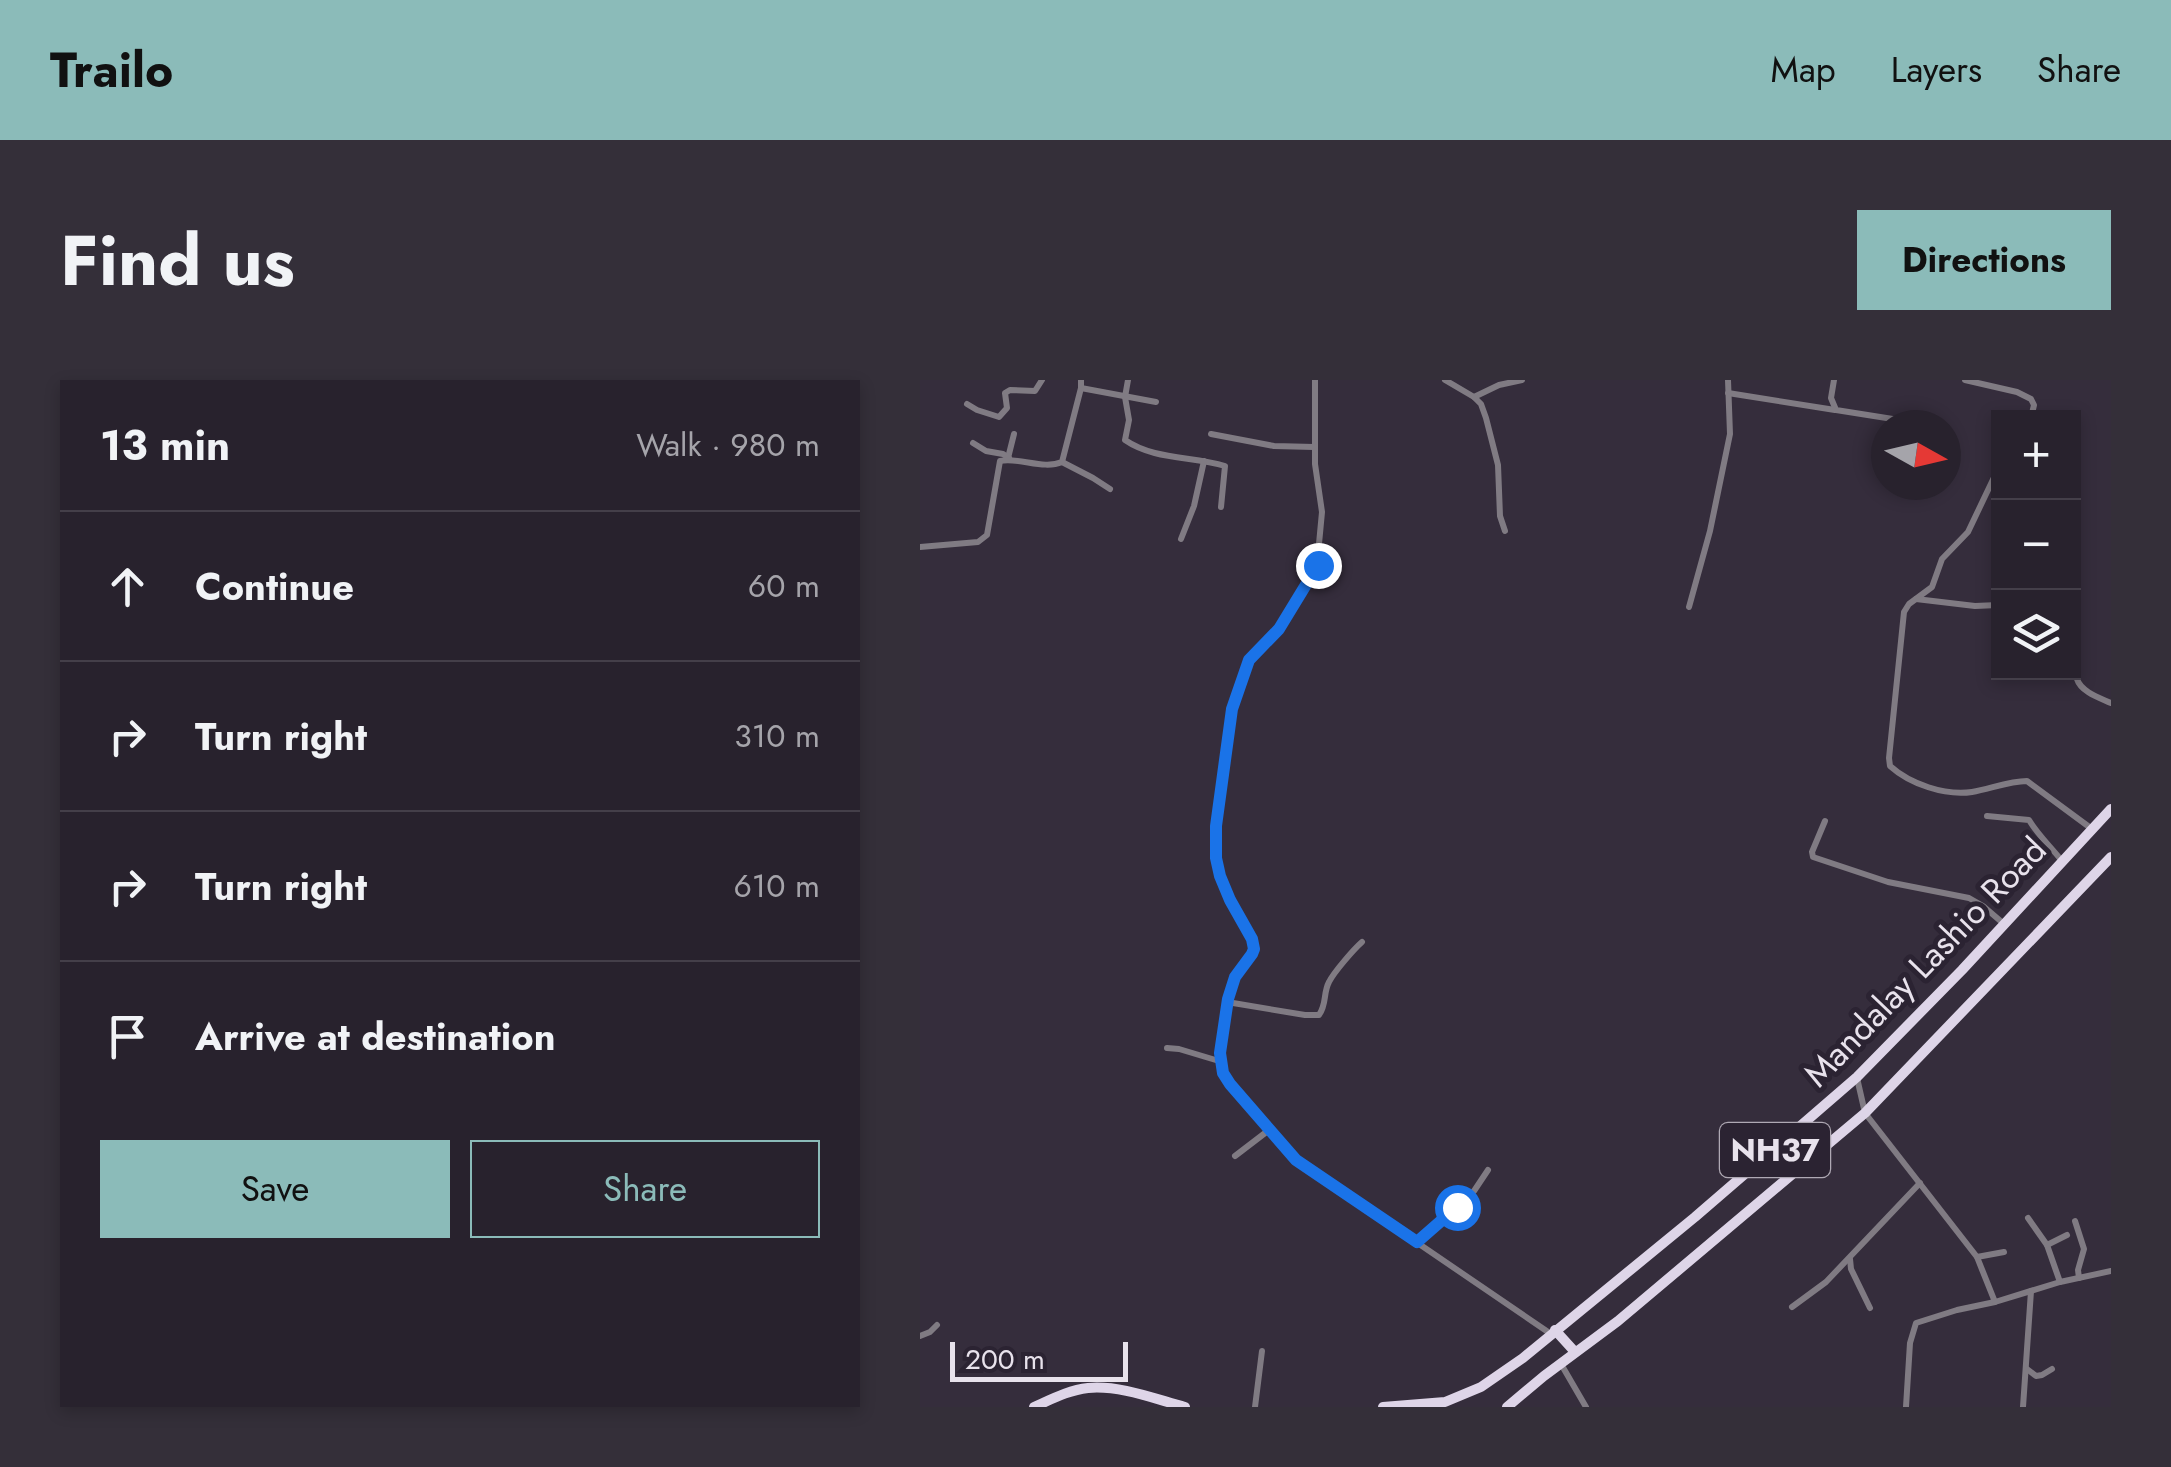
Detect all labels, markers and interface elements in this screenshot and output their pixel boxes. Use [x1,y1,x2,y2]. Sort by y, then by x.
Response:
text: Trailo [50,36,173,105]
text: Map [1771,45,1836,95]
text: Layers [1891,45,1982,95]
text: Share [2037,45,2121,95]
text: Find us [60,210,295,311]
button: Directions [1857,210,2111,310]
north arrow [1871,410,1961,500]
map controls [1991,410,2081,680]
button: + [1991,410,2081,500]
text: 13 min [100,415,230,476]
text: Walk · 980 m [636,422,820,468]
button: − [1991,500,2081,590]
route end [1296,543,1342,589]
icon: ahead [100,559,155,614]
text: Continue [195,559,354,614]
text: 60 m [748,563,820,609]
button: layers [1991,590,2081,680]
icon: right [100,709,155,764]
text: Turn right [195,709,367,764]
text: 310 m [734,713,820,759]
street label: Mandalay Lashio Road [1792,826,2058,1098]
icon: right [100,859,155,914]
text: Turn right [195,859,367,914]
text: 610 m [733,863,820,909]
icon: arrive [100,1009,155,1064]
text: Arrive at destination [195,1009,556,1064]
road number: NH37 [1720,1123,1830,1177]
button: Save [100,1140,450,1238]
button: Share [470,1140,820,1238]
route start [1435,1185,1481,1231]
scale bar [950,1337,1128,1381]
text: 200 m [965,1339,1045,1380]

